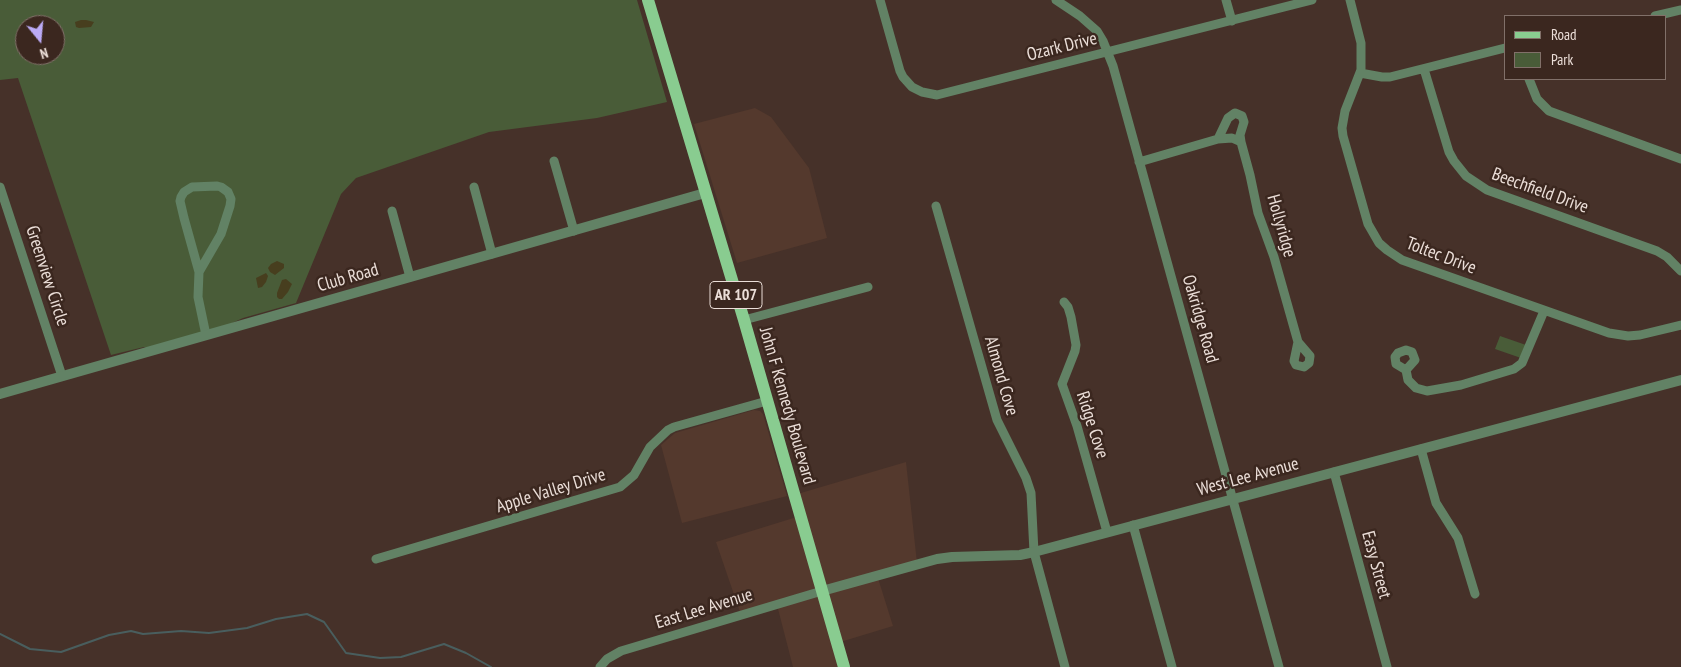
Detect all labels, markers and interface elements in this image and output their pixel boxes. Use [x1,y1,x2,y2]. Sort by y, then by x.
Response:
north arrow [15,15,65,65]
legend [1504,15,1666,80]
text: Road [1551,25,1577,44]
street label: Ozark Drive [1025,28,1099,66]
text: N [38,44,50,63]
text: Park [1551,50,1573,69]
street label: Beechfield Drive [1489,164,1591,218]
street label: Hollyridge [1262,192,1300,260]
street label: Greenview Circle [21,223,73,329]
street label: Toltec Drive [1403,233,1479,279]
street label: Club Road [315,259,381,297]
street label: Oakridge Road [1177,273,1223,365]
road number: AR 107 [710,282,762,308]
street label: John F Kennedy Boulevard [754,325,820,487]
street label: Almond Cove [979,334,1023,418]
street label: Ridge Cove [1071,389,1113,461]
street label: West Lee Avenue [1195,453,1301,501]
street label: Apple Valley Drive [494,464,608,518]
street label: Easy Street [1357,529,1395,601]
street label: East Lee Avenue [653,584,755,634]

